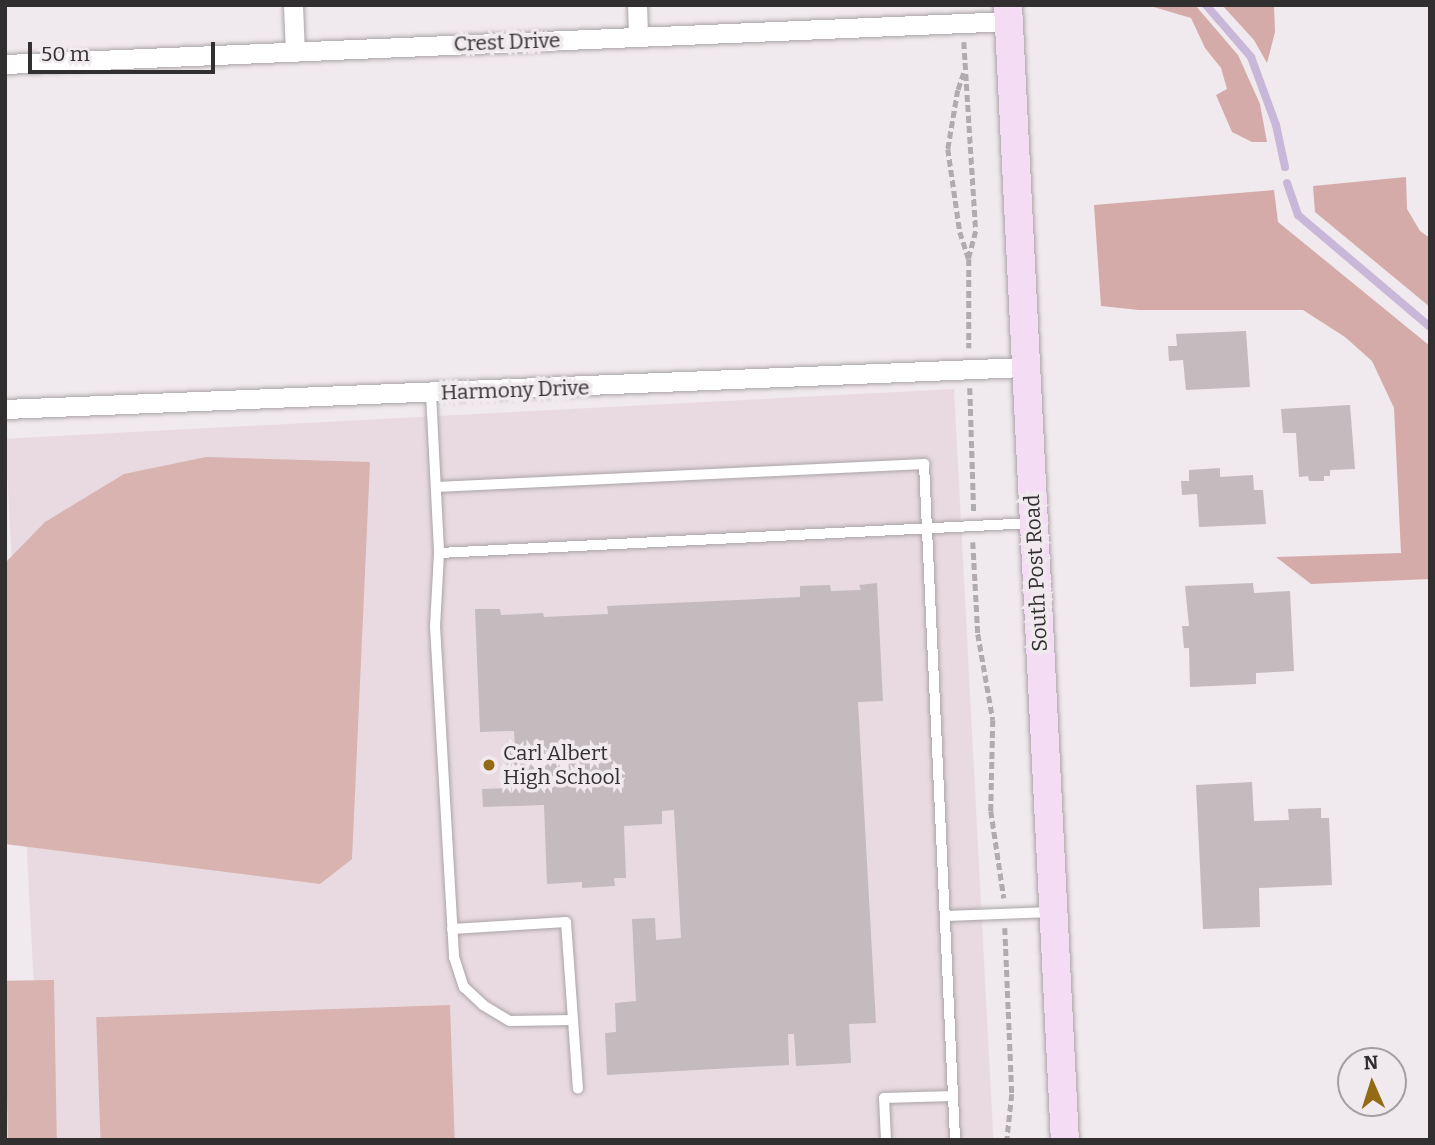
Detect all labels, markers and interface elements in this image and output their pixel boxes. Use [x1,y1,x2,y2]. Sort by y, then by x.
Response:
scale bar [32,28,219,72]
street label: Crest Drive [453,28,561,56]
text: 50 m [41,41,90,67]
street label: Harmony Drive [440,375,590,405]
street label: South Post Road [1019,494,1053,652]
place label: Carl Albert High School [503,740,621,790]
marker: Carl Albert High School [481,757,497,773]
north arrow [1337,1047,1407,1117]
text: N [1363,1051,1379,1074]

